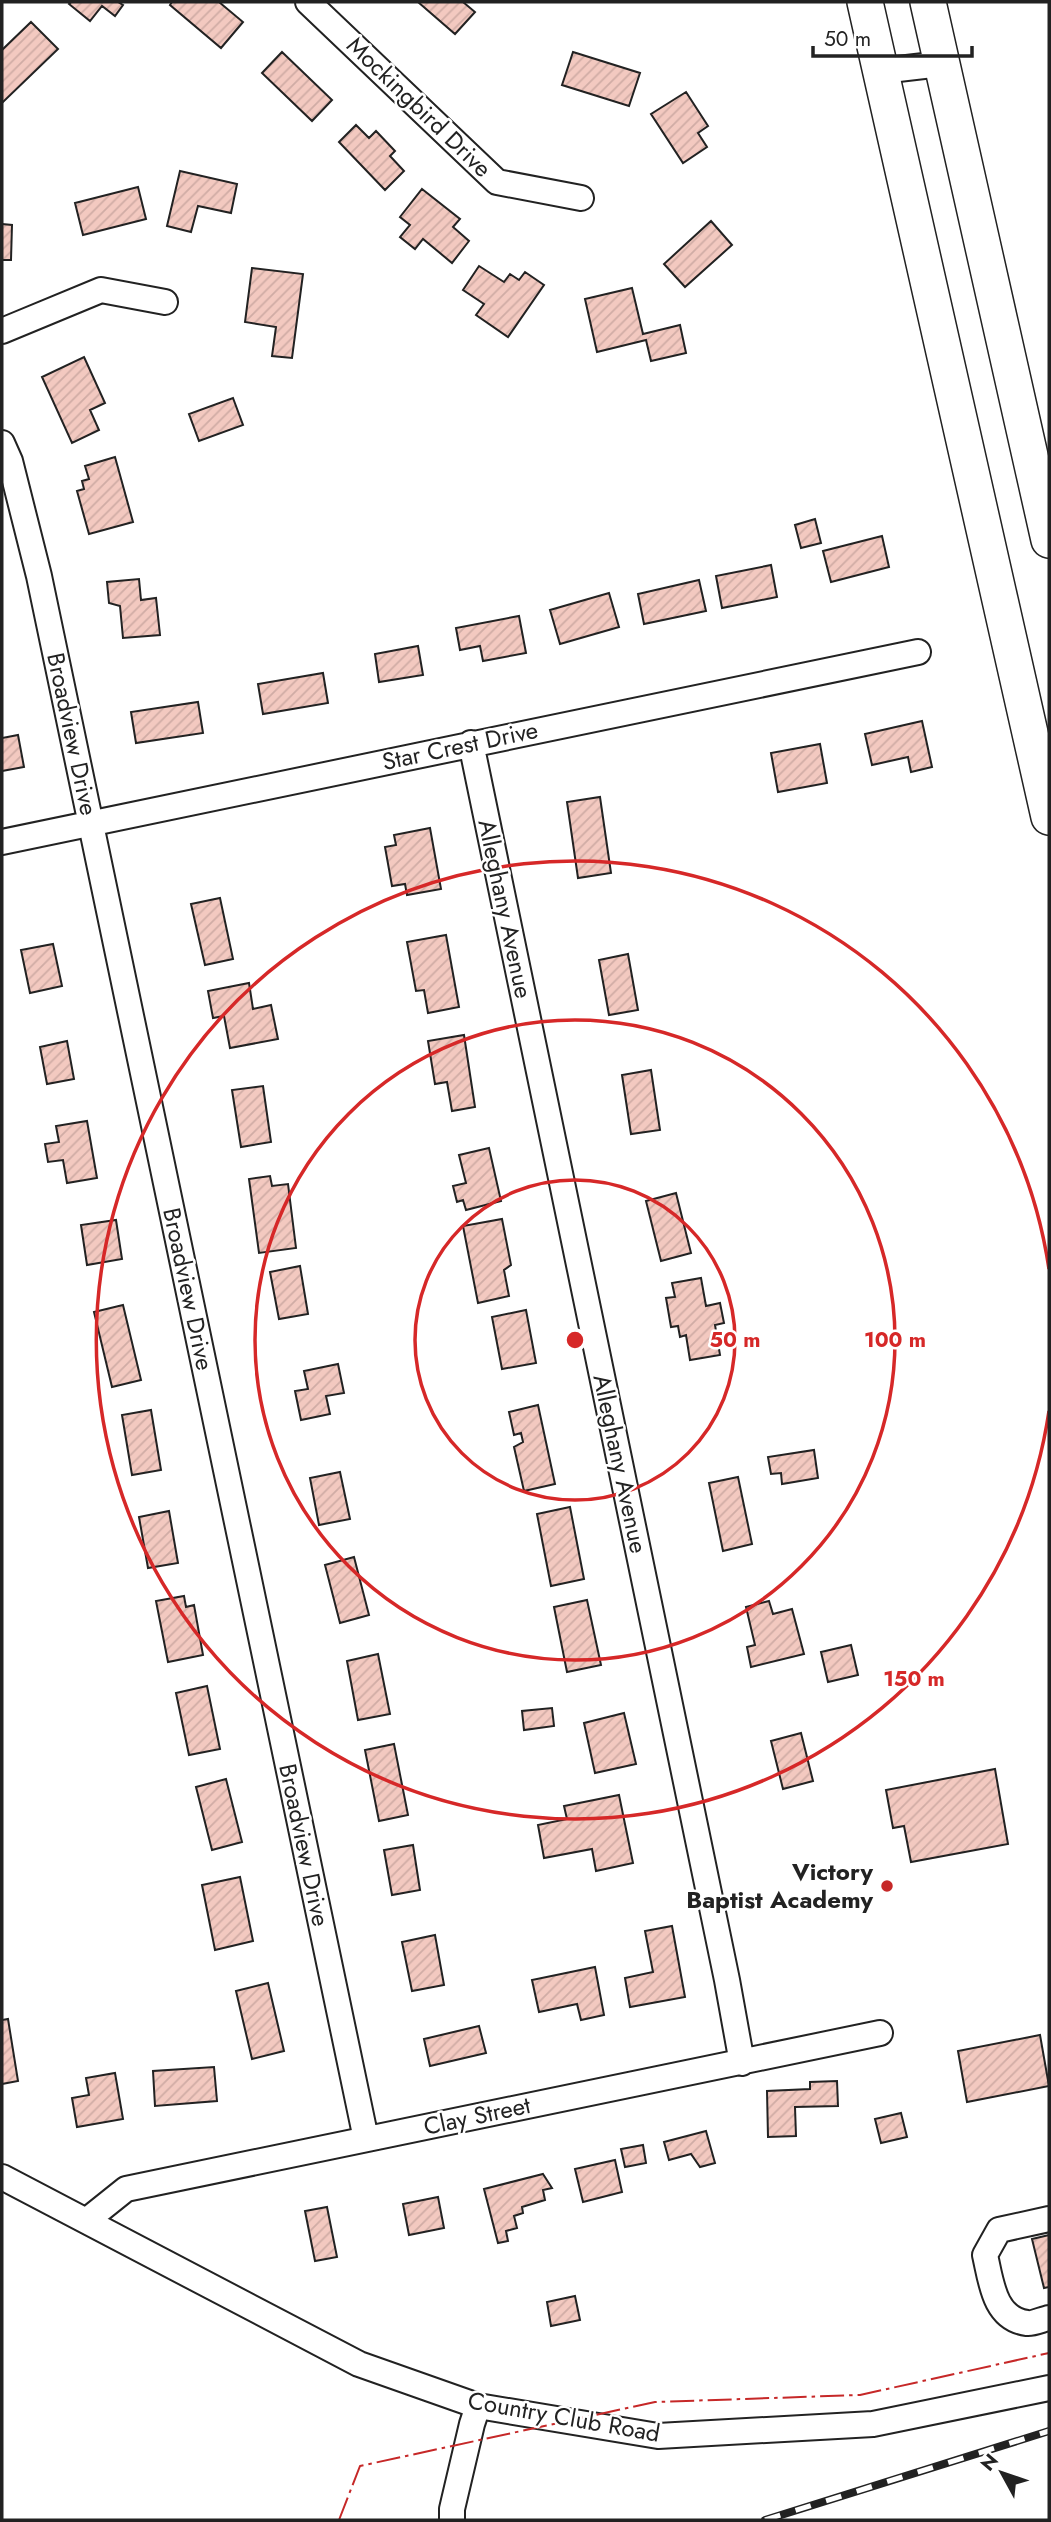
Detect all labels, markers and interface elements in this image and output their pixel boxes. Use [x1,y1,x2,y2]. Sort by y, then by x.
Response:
scale bar [813,14,972,58]
text: 50 m [824,24,871,54]
street label: Mockingbird Drive [339,28,500,185]
street label: Broadview Drive [38,649,107,818]
street label: Star Crest Drive [379,712,541,779]
street label: Alleghany Avenue [469,816,542,1002]
street label: Broadview Drive [154,1204,223,1373]
text: 50 m [710,1325,760,1355]
text: 100 m [864,1325,926,1355]
centre of rings [563,1328,587,1352]
street label: Alleghany Avenue [584,1371,657,1557]
text: 150 m [883,1664,945,1694]
street label: Broadview Drive [270,1760,339,1929]
place label: Victory Baptist Academy [686,1854,873,1917]
marker: Victory Baptist Academy [879,1878,895,1894]
street label: Clay Street [420,2087,534,2144]
street label: Country Club Road [465,2382,663,2451]
north arrow [967,2438,1037,2508]
text: N [974,2448,1005,2477]

